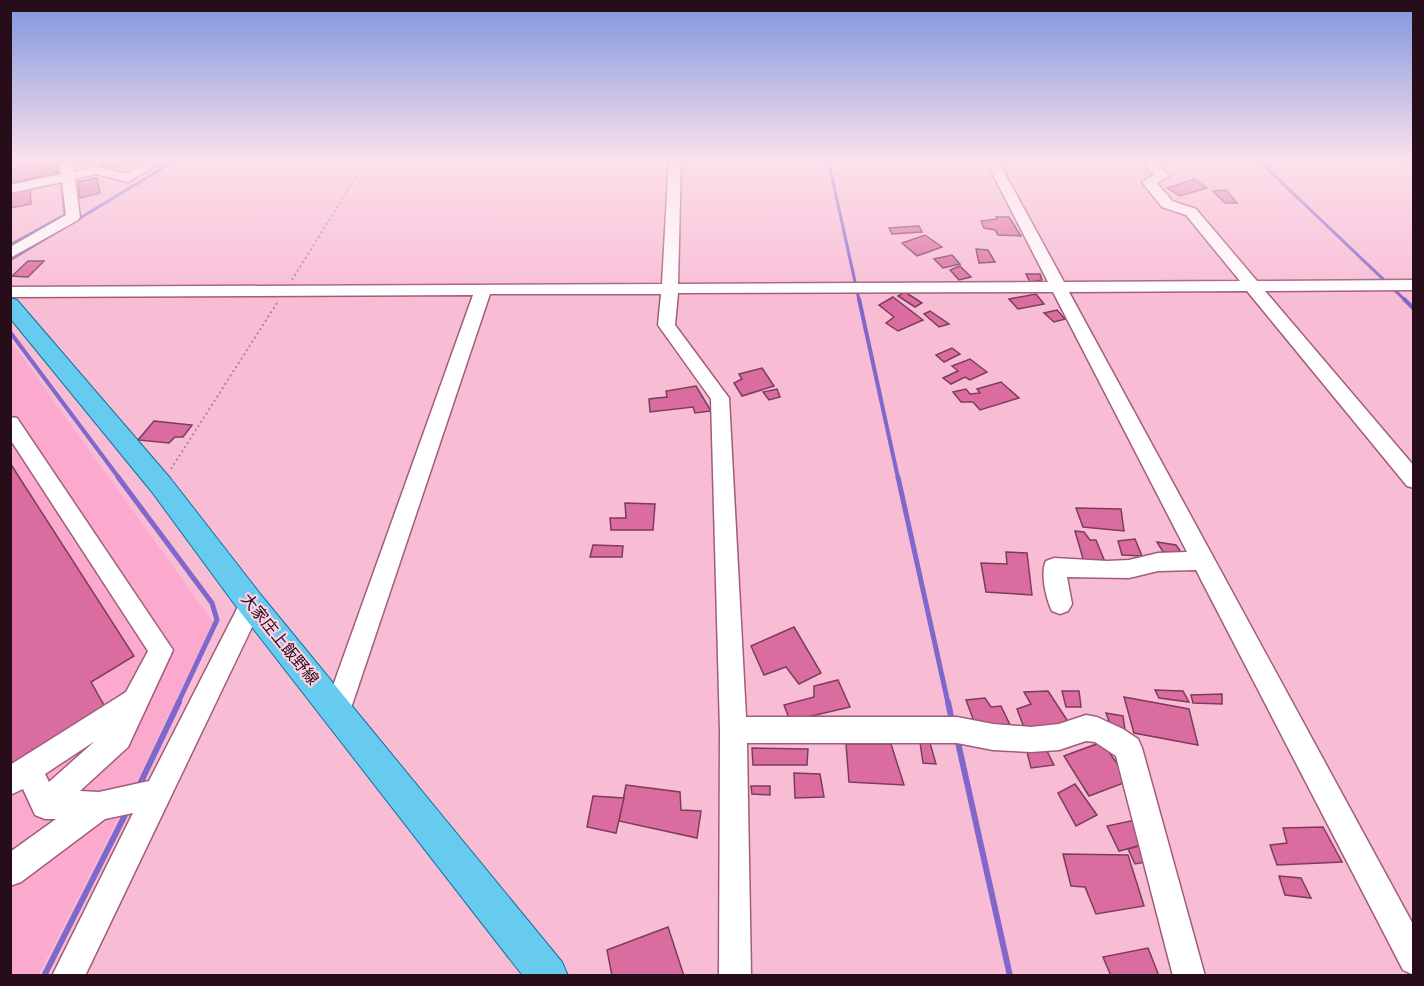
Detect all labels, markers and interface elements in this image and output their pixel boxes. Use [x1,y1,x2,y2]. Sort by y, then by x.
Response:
street label: 大家庄上飯野線 [237,589,323,689]

